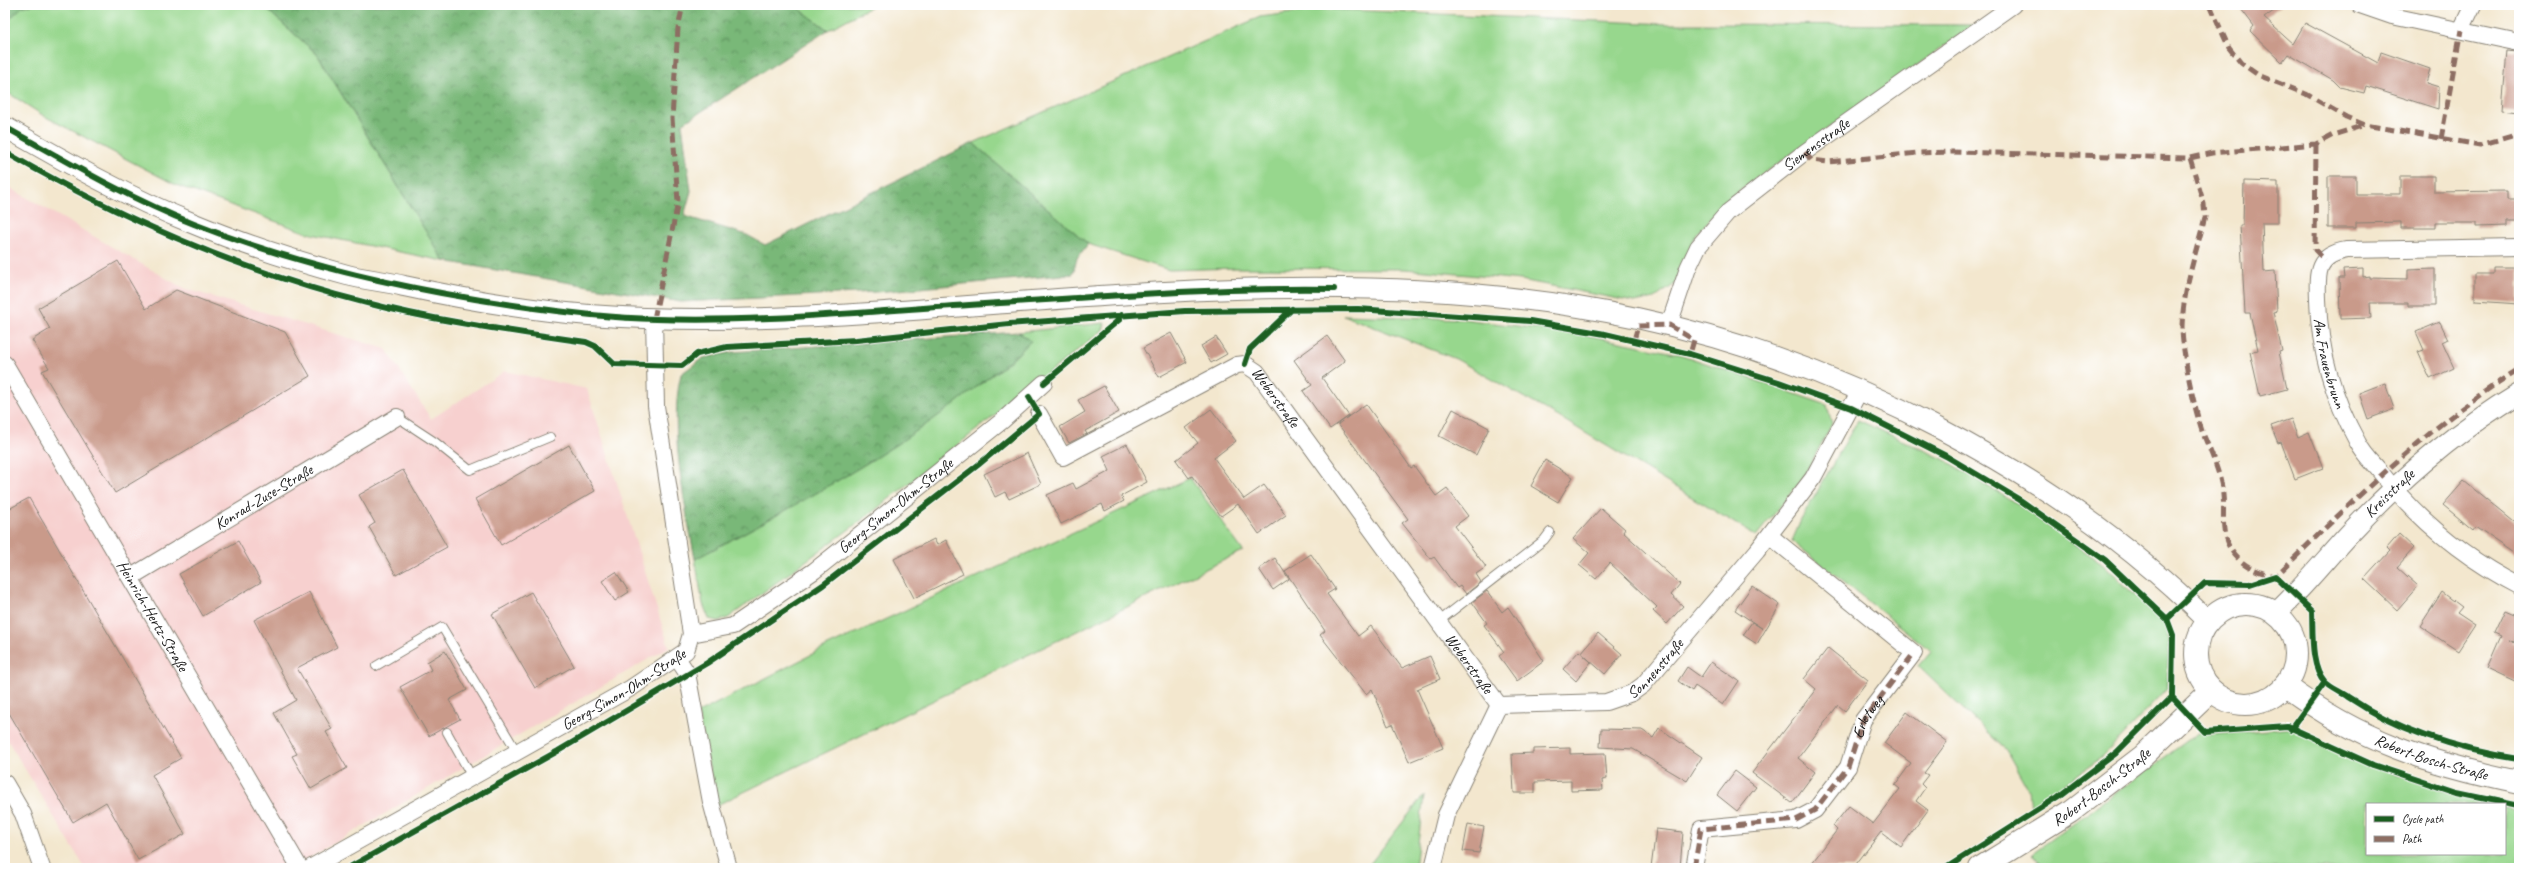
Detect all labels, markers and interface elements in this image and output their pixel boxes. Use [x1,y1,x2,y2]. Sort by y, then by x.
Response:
street label: Siemensstraße [1778,113,1855,176]
street label: Am Frauenbrunn [2309,317,2350,412]
street label: Weberstraße [1247,363,1305,433]
street label: Georg-Simon-Ohm-Straße [834,453,959,558]
street label: Konrad-Zuse-Straße [211,459,318,534]
street label: Kreisstraße [2360,464,2420,522]
street label: Heinrich-Hertz-Straße [112,557,194,677]
street label: Weberstraße [1440,630,1498,699]
street label: Sonnenstraße [1623,633,1689,703]
street label: Georg-Simon-Ohm-Straße [558,643,691,735]
street label: Erletweg [1848,690,1889,741]
street label: Robert-Bosch-Straße [2371,730,2491,785]
street label: Robert-Bosch-Straße [2049,743,2156,830]
legend [2366,803,2506,855]
text: Cycle path [2402,811,2444,827]
text: Path [2402,831,2422,847]

